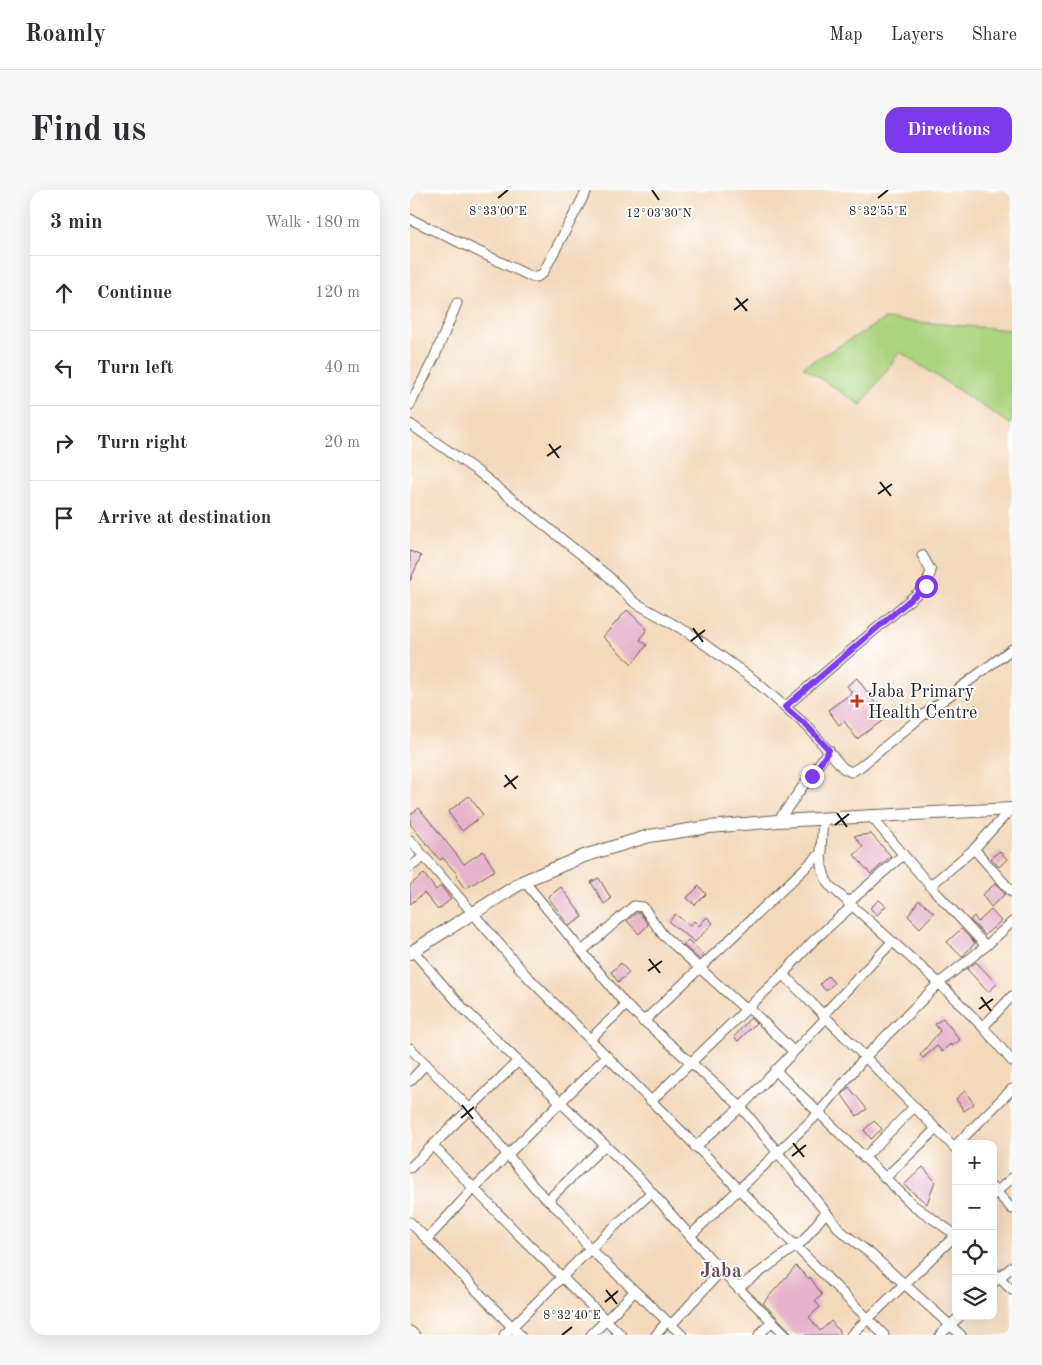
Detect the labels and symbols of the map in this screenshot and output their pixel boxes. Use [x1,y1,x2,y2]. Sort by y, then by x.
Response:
text: 8°32'55"E [849,205,907,218]
text: 8°33'00"E [469,206,527,218]
text: 12°03'30"N [626,208,692,220]
route start [915,575,938,598]
place label: Jaba Primary Health Centre [868,683,977,722]
marker: Jaba Primary Health Centre [850,694,864,708]
route end [801,765,824,788]
district label: Jaba [700,1262,742,1282]
text: 8°32'40"E [543,1310,601,1322]

